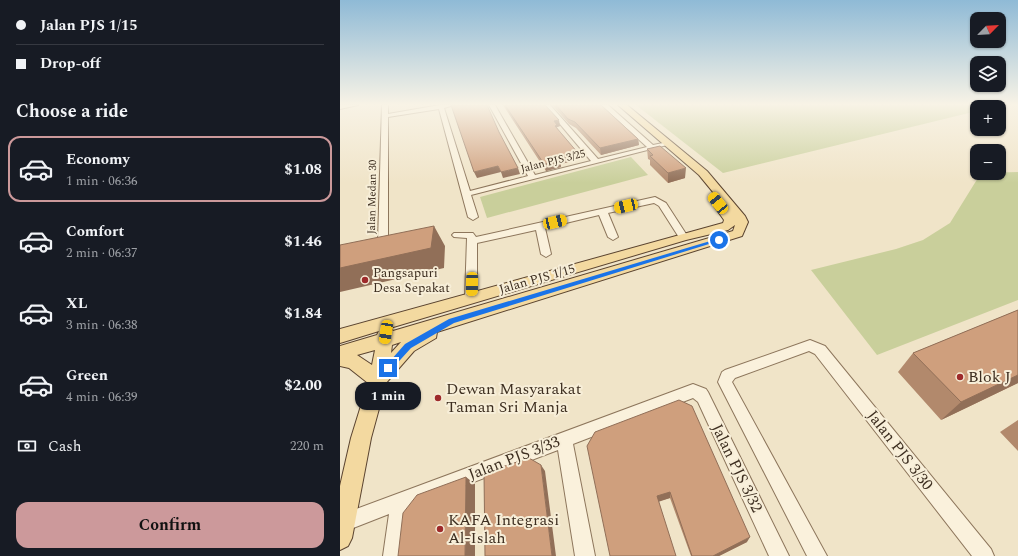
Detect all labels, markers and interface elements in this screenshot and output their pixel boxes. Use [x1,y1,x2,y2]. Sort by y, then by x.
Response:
north arrow [970,12,1006,48]
map controls [970,12,1006,180]
text: Jalan PJS 1/15 [40,14,138,37]
text: Drop-off [40,52,101,75]
button: layers [970,56,1006,92]
text: Choose a ride [16,98,128,125]
button: + [970,100,1006,136]
button: − [970,144,1006,180]
street label: Jalan PJS 3/25 [519,145,587,177]
text: Economy [66,148,130,171]
icon: car [18,151,54,187]
text: $1.08 [284,158,322,181]
street label: Jalan Medan 30 [363,159,381,234]
text: 1 min · 06:36 [66,171,138,191]
car [706,190,730,216]
car [613,197,639,215]
car [542,213,568,231]
text: Comfort [66,220,124,243]
icon: car [18,223,54,259]
text: $1.46 [284,230,322,253]
route start [710,231,728,249]
text: 2 min · 06:37 [66,243,138,263]
street label: Jalan PJS 1/15 [497,259,577,299]
place label: Pangsapuri Desa Sepakat [373,263,450,298]
car [466,272,478,296]
marker: Pangsapuri Desa Sepakat [360,275,370,285]
text: XL [66,292,87,315]
icon: car [18,295,54,331]
text: $1.84 [284,302,322,325]
text: 3 min · 06:38 [66,315,138,335]
car [378,319,394,345]
route end [379,359,397,377]
text: Green [66,364,108,387]
place label: Blok J [968,365,1011,389]
icon: car [18,367,54,403]
marker: Blok J [955,372,965,382]
text: $2.00 [284,374,322,397]
place label: Dewan Masyarakat Taman Sri Manja [446,377,582,419]
callout: 1 min [355,382,421,410]
text: 1 min [371,386,405,406]
text: 4 min · 06:39 [66,387,138,407]
marker: Dewan Masyarakat Taman Sri Manja [433,393,443,403]
street label: Jalan PJS 3/30 [861,405,939,495]
street label: Jalan PJS 3/32 [705,419,769,517]
street label: Jalan PJS 3/33 [465,430,563,486]
icon: cash [16,435,38,457]
text: Cash [48,435,81,458]
text: 220 m [290,436,324,456]
button: Confirm [16,502,324,548]
place label: KAFA Integrasi Al-Islah [448,508,559,550]
marker: KAFA Integrasi Al-Islah [435,524,445,534]

